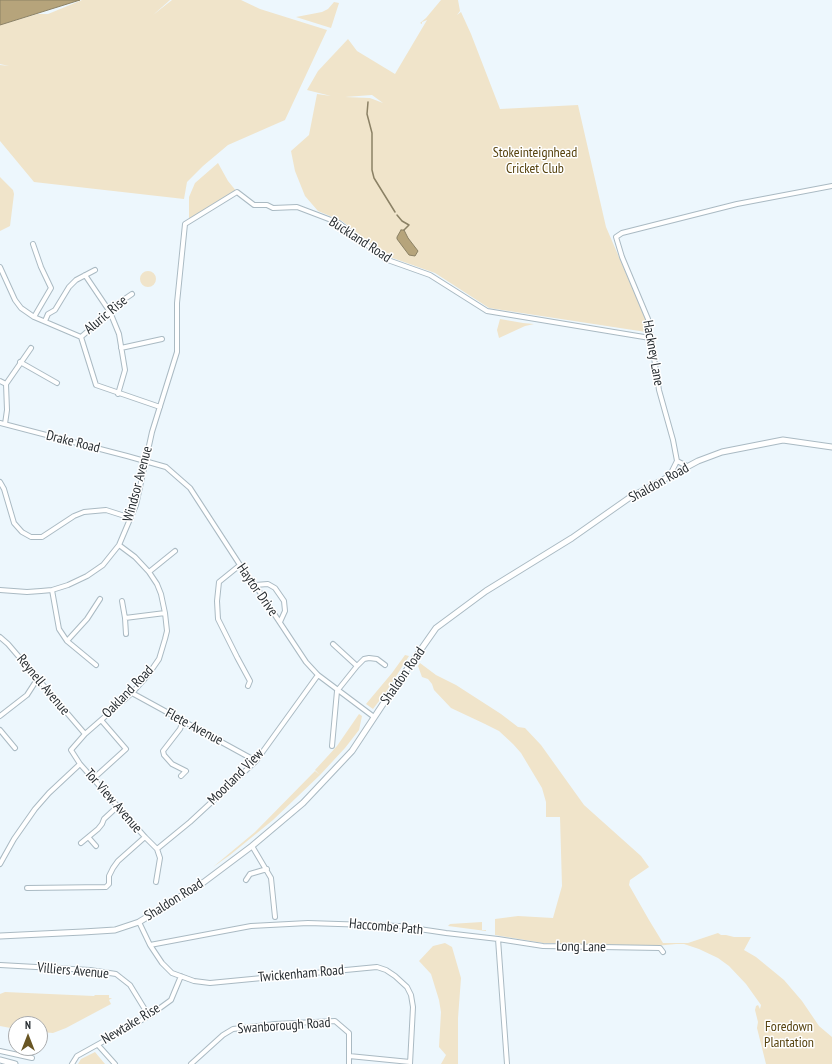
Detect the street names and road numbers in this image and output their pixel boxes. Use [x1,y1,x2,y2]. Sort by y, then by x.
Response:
street label: Buckland Road [326,214,394,266]
street label: Aluric Rise [81,292,131,338]
street label: Hackney Lane [639,319,667,387]
street label: Drake Road [44,427,102,457]
street label: Windsor Avenue [120,444,156,524]
street label: Shaldon Road [626,460,692,506]
street label: Haytor Drive [233,560,281,620]
street label: Shaldon Road [377,644,429,708]
street label: Reynell Avenue [13,651,73,719]
street label: Oakland Road [99,662,157,722]
street label: Flete Avenue [162,705,226,749]
street label: Moorland View [204,745,268,809]
street label: Tor View Avenue [81,765,145,837]
street label: Shaldon Road [142,875,206,925]
street label: Haccombe Path [348,915,424,939]
street label: Long Lane [556,938,606,956]
street label: Villiers Avenue [37,960,109,982]
street label: Twickenham Road [257,962,345,986]
street label: Newtake Rise [99,1000,163,1048]
street label: Swanborough Road [237,1014,331,1038]

